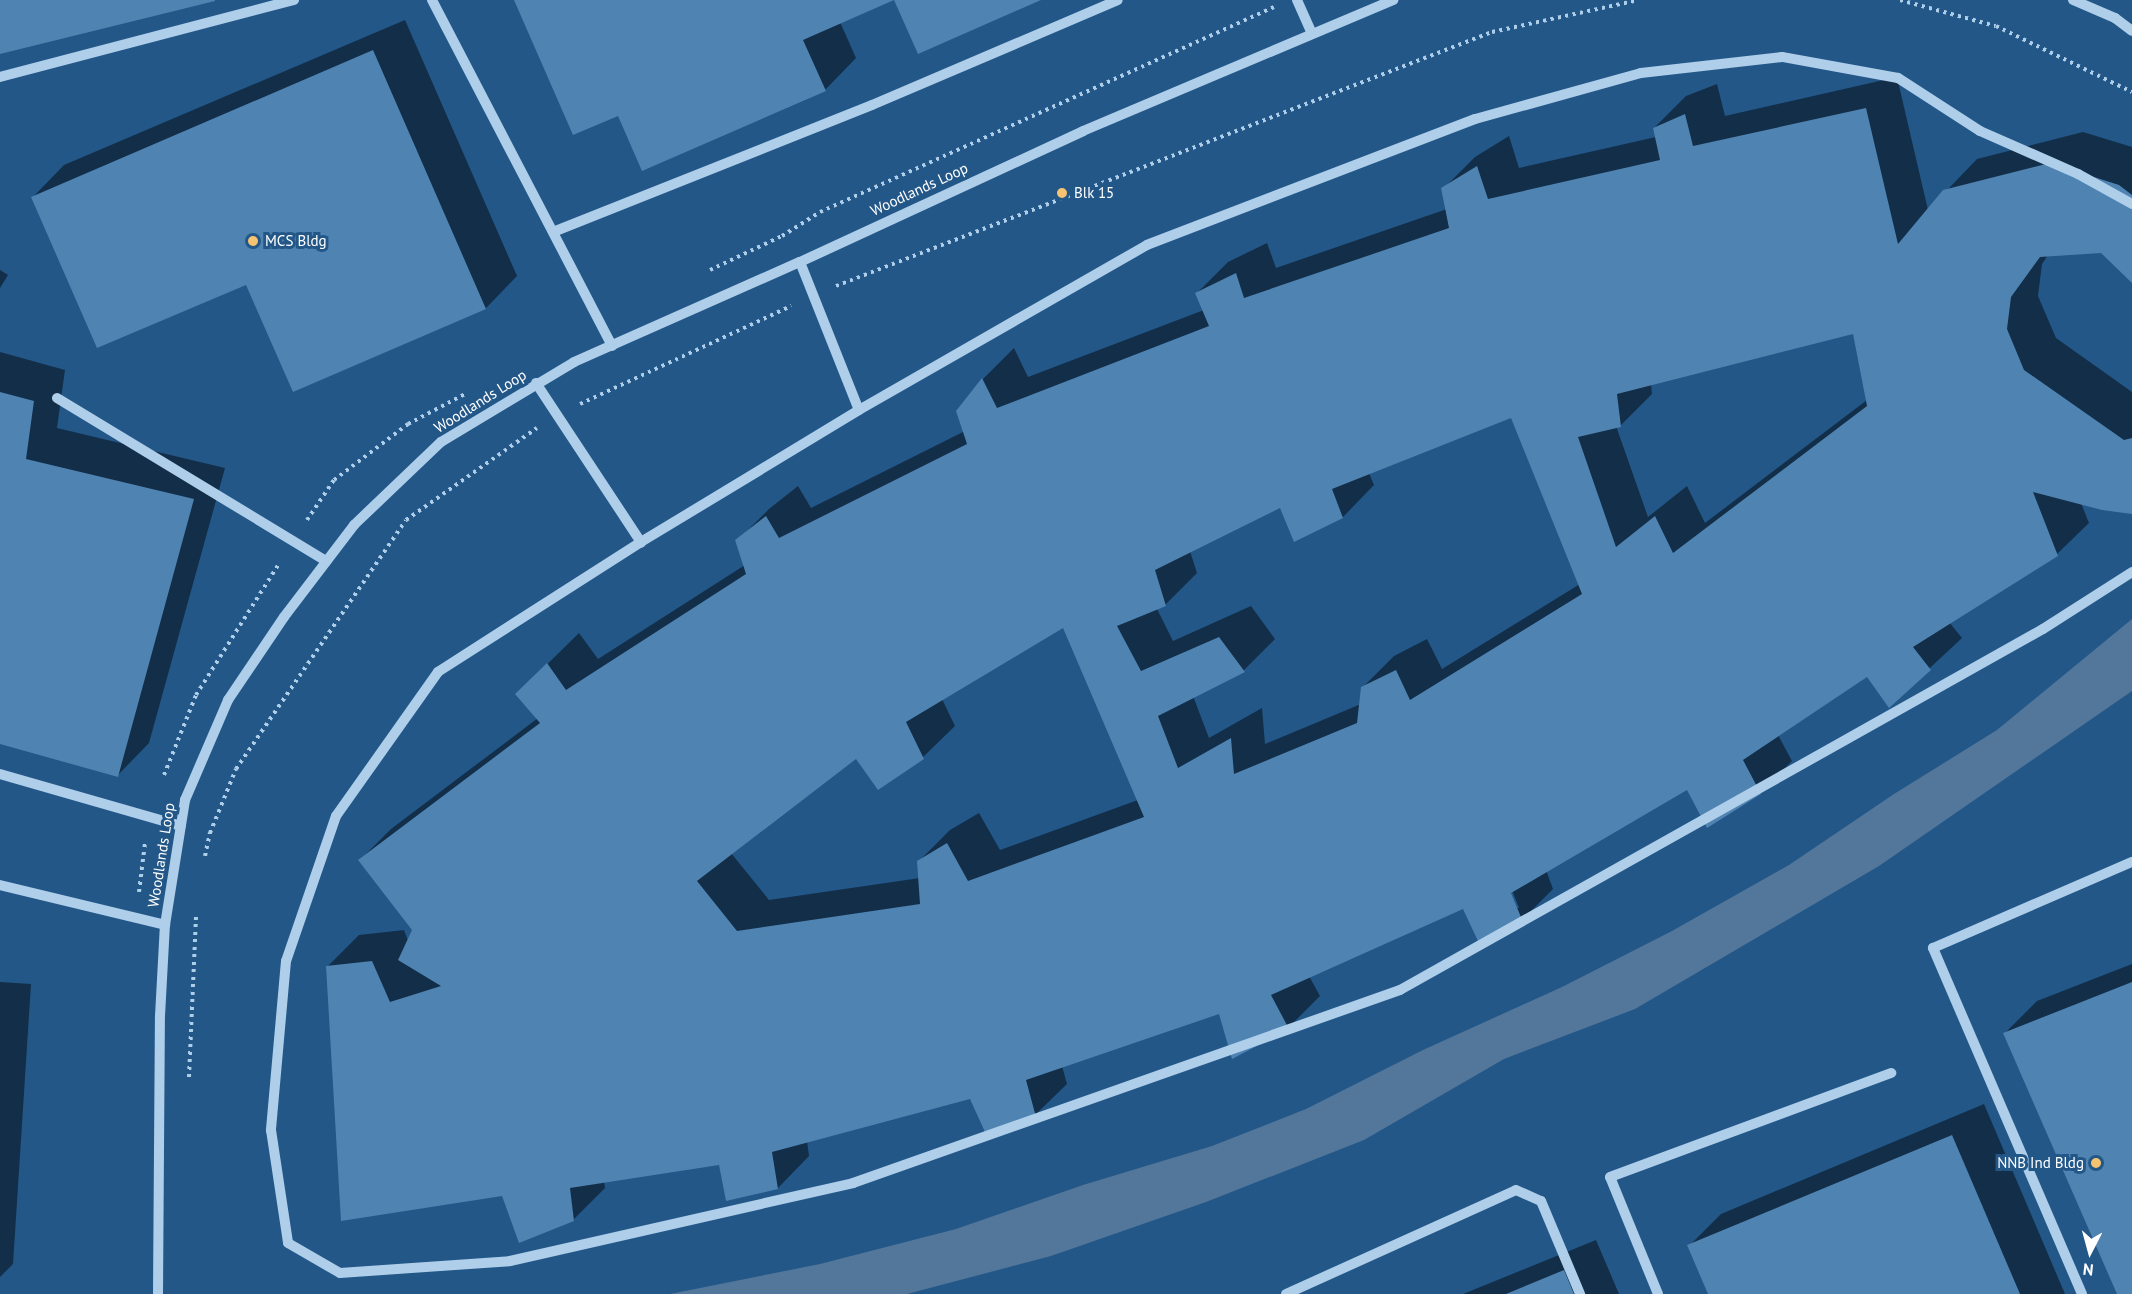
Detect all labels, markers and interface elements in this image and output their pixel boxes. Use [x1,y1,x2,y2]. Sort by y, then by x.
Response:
street label: Woodlands Loop [867,159,971,219]
place label: Blk 15 [1074,184,1115,202]
marker: Blk 15 [1055,186,1069,200]
place label: MCS Bldg [265,232,327,250]
marker: MCS Bldg [246,234,260,248]
street label: Woodlands Loop [431,365,529,437]
street label: Woodlands Loop [144,802,178,908]
place label: NNB Ind Bldg [1997,1154,2084,1172]
marker: NNB Ind Bldg [2089,1156,2103,1170]
north arrow [2060,1222,2120,1282]
text: N [2082,1259,2094,1280]

